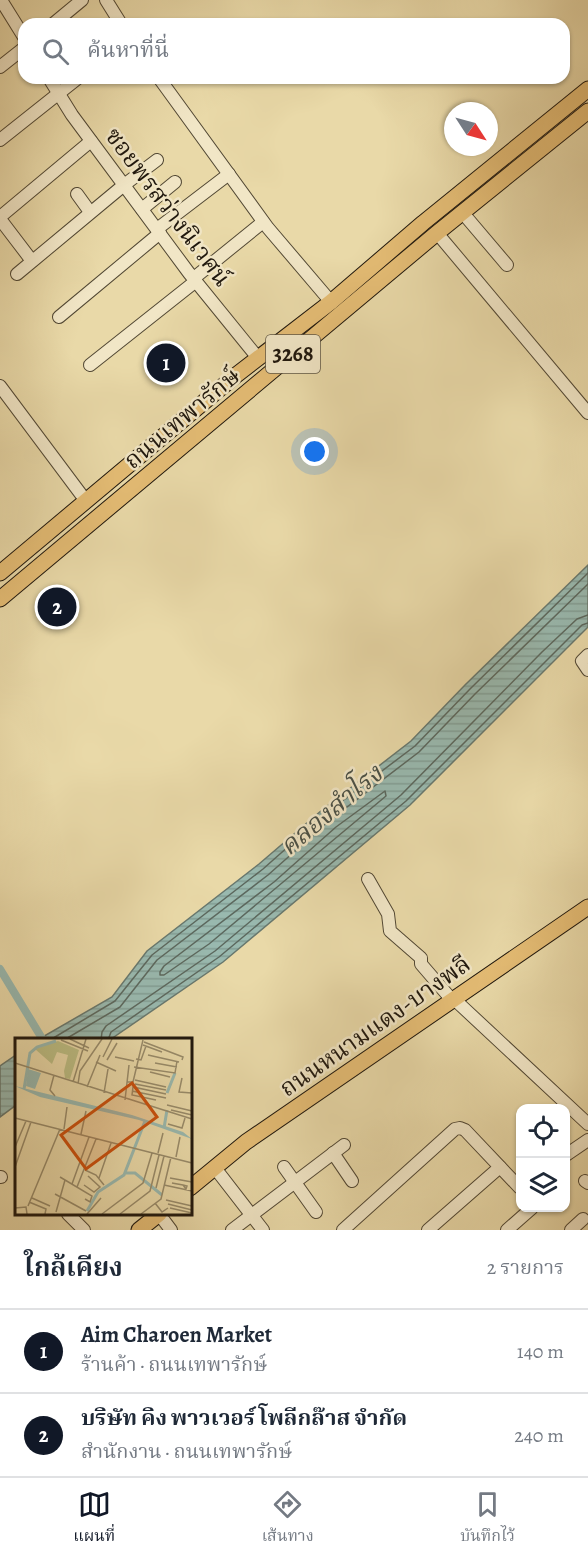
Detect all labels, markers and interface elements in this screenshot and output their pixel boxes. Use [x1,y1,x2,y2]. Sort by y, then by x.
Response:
search box [18,18,570,84]
icon: search [39,35,72,68]
text: ค้นหาที่นี่ [87,35,169,65]
north arrow [444,102,498,156]
street label: ซอยพรสว่างนิเวศน์ [98,121,238,293]
road number: 3268 [266,335,320,373]
pin: 1 [146,340,186,386]
street label: ถนนเทพารักษ์ [117,360,247,476]
your location [300,437,329,466]
pin: 2 [38,584,76,630]
water label: คลองสำโรง [271,755,391,863]
street label: ถนนหนามแดง-บางพลี [273,948,477,1104]
inset map [15,1038,192,1215]
map controls [516,1104,570,1212]
button: locate [516,1104,570,1158]
button: layers [516,1158,570,1212]
text: ใกล้เคียง [24,1250,123,1285]
text: 2 รายการ [487,1254,564,1281]
text: Aim Charoen Market [81,1320,272,1350]
text: 1 [40,1338,47,1365]
text: 140 m [517,1338,564,1365]
text: ร้านค้า · ถนนเทพารักษ์ [81,1351,267,1378]
text: บริษัท คิง พาวเวอร์ โพลีกล๊าส จำกัด [81,1403,407,1433]
text: 2 [39,1422,48,1449]
text: 240 m [514,1422,564,1449]
text: สำนักงาน · ถนนเทพารักษ์ [81,1438,292,1465]
tab: แผนที่ [73,1488,115,1550]
tab: เส้นทาง [262,1488,314,1550]
tab: บันทึกไว้ [460,1488,515,1550]

